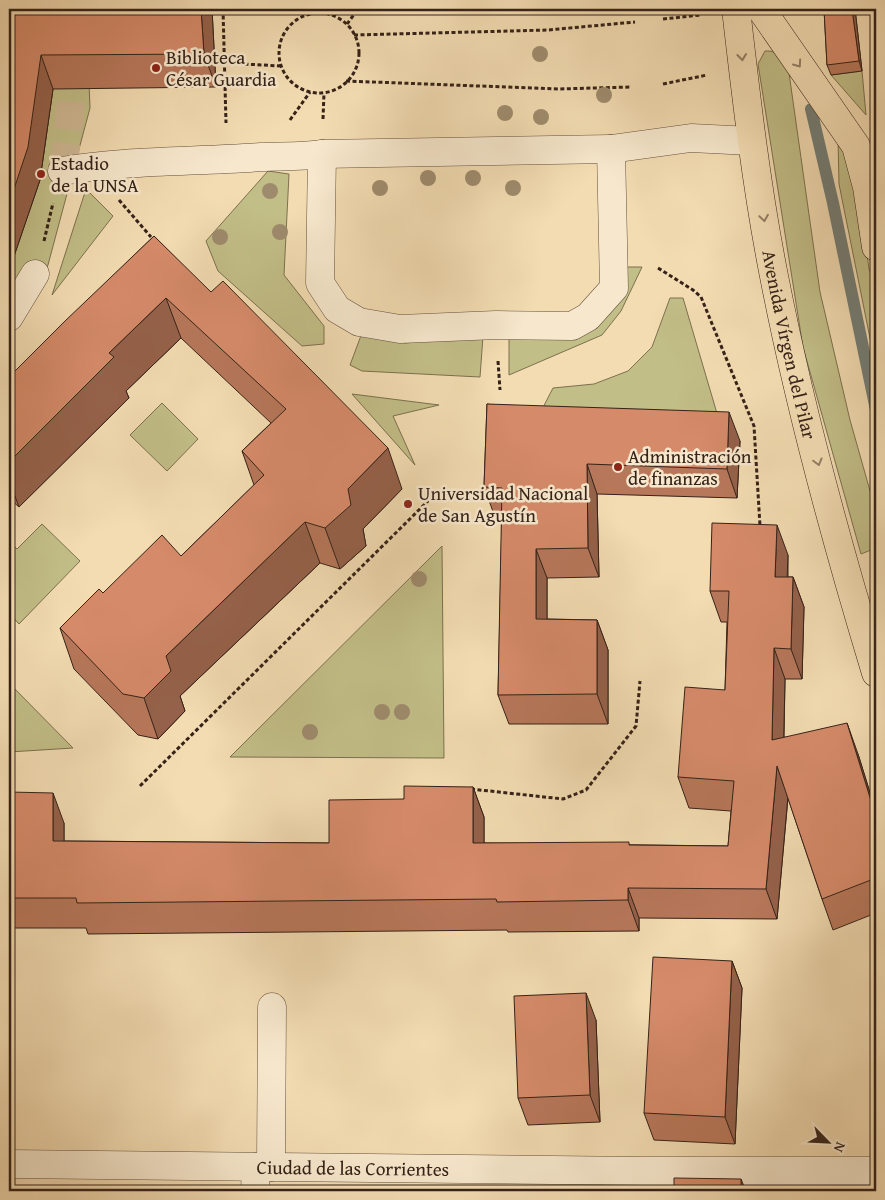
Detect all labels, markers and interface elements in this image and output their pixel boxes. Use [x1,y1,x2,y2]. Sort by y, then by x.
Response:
place label: Biblioteca César Guardia [166,43,276,93]
one-way arrow [736,54,747,62]
one-way arrow [792,58,801,67]
marker: Biblioteca César Guardia [150,62,162,74]
place label: Estadio de la UNSA [51,149,139,199]
marker: Estadio de la UNSA [35,168,47,180]
one-way arrow [758,214,768,222]
street label: Avenida Vírgen del Pilar [755,248,824,442]
place label: Administración de finanzas [628,442,752,492]
one-way arrow [812,458,822,466]
marker: Administración de finanzas [612,461,624,473]
place label: Universidad Nacional de San Agustín [418,479,588,529]
marker: Universidad Nacional de San Agustín [402,498,414,510]
north arrow [802,1118,852,1168]
text: N [829,1139,851,1156]
street label: Ciudad de las Corrientes [257,1153,449,1183]

